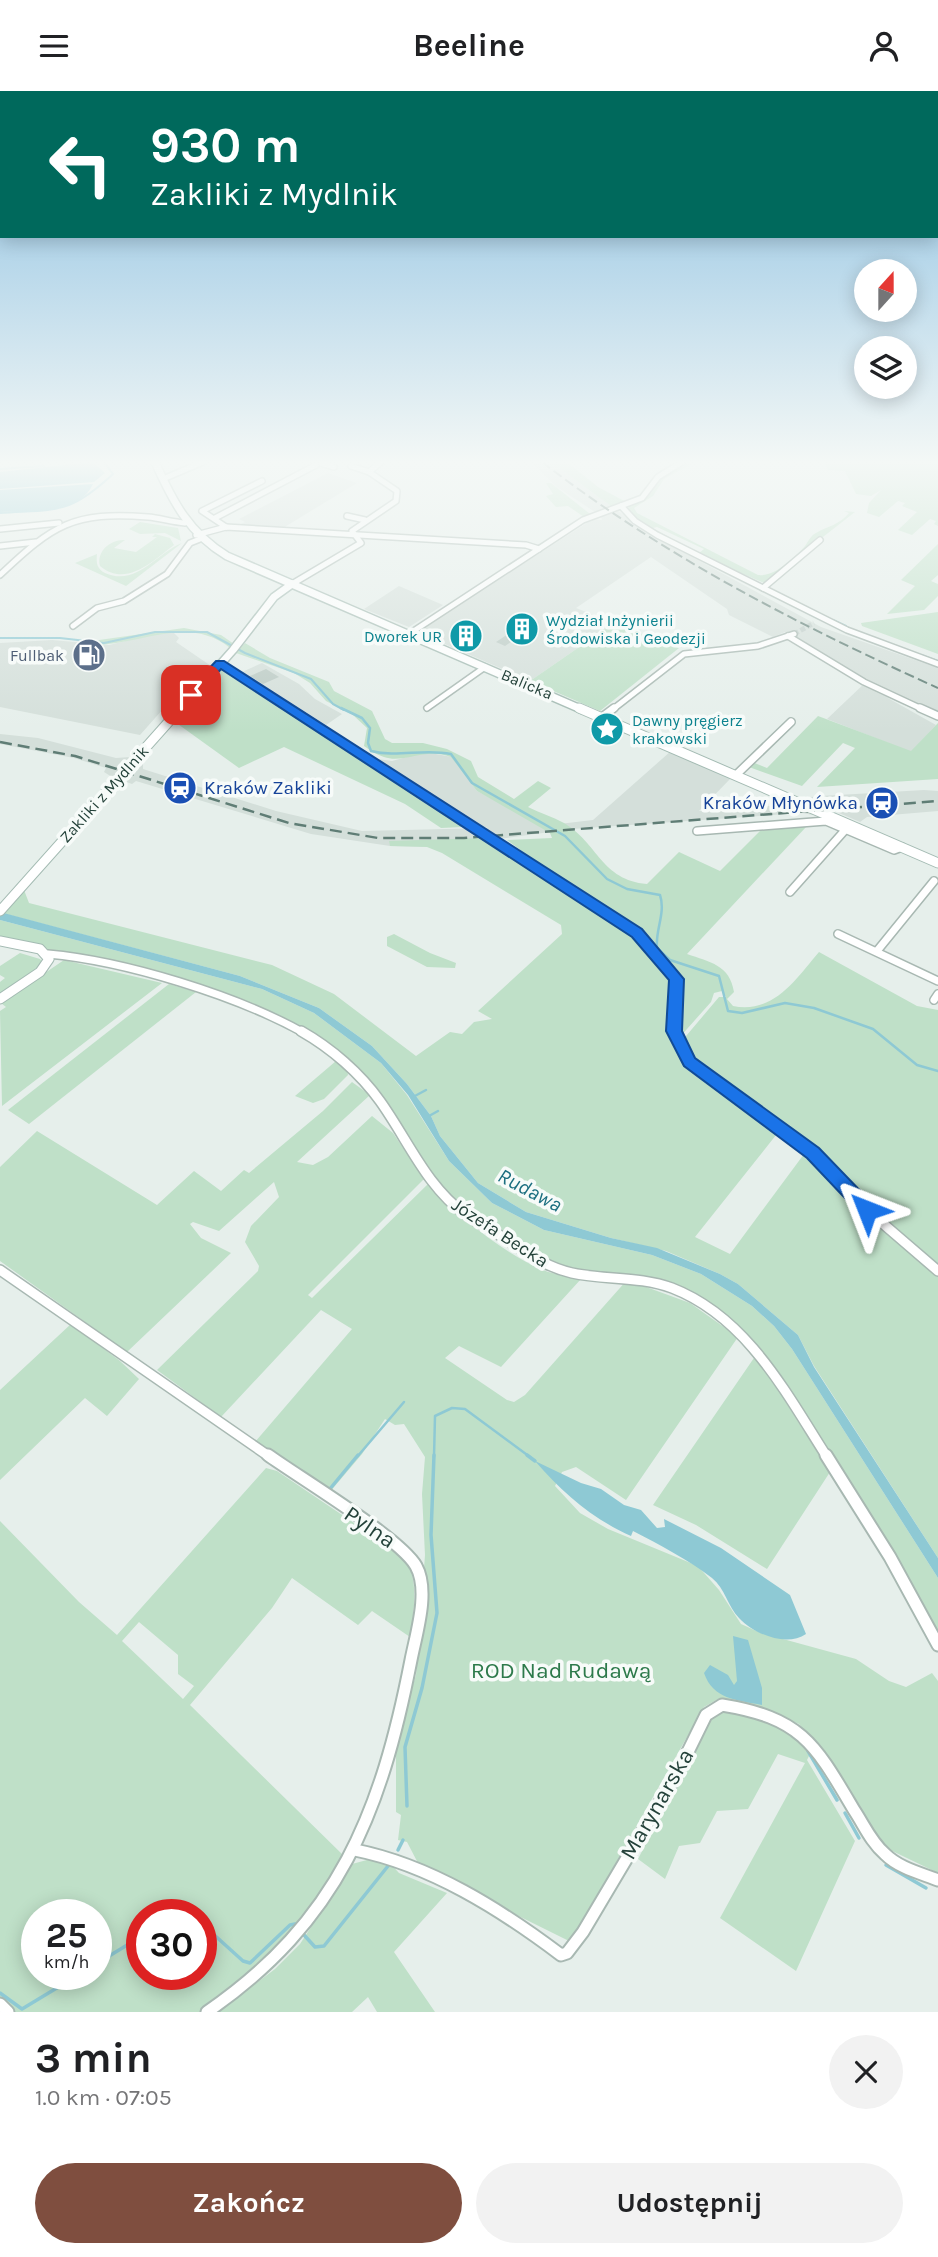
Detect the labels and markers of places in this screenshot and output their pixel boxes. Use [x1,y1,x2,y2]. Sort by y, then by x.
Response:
building icon: Wydział Inżynierii Środowiska i Geodezji [503,610,541,648]
place label: Wydział Inżynierii Środowiska i Geodezji [546,611,706,648]
building icon: Dworek UR [447,617,485,655]
place label: Dworek UR [364,627,442,646]
fuel station icon: Fullbak [70,636,108,674]
place label: Fullbak [10,646,64,665]
pin [161,665,221,725]
place icon: Dawny pręgierz krakowski [588,710,626,748]
place label: Dawny pręgierz krakowski [632,711,743,748]
station icon: Kraków Zakliki [161,769,199,807]
place label: Kraków Zakliki [204,777,332,799]
station icon: Kraków Młynówka [863,784,901,822]
place label: Kraków Młynówka [703,792,858,814]

